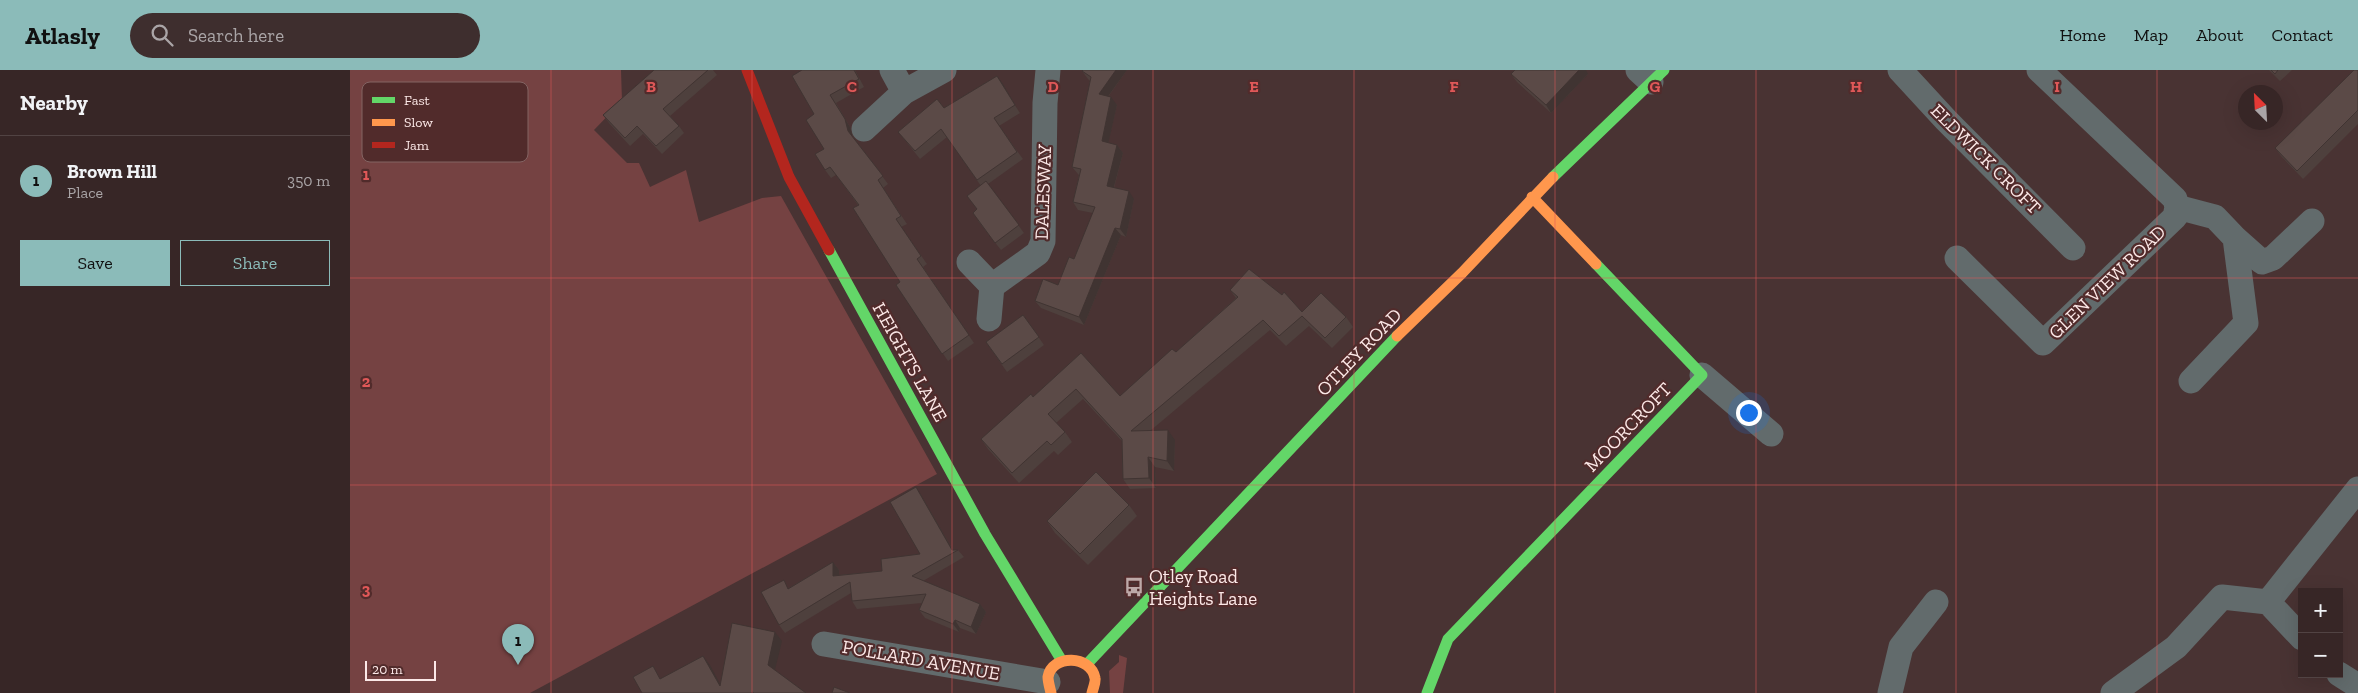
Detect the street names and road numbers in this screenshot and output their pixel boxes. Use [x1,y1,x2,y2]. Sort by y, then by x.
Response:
street label: ELDWICK CROFT [1926,99,2046,219]
street label: DALESWAY [1030,143,1056,240]
street label: GLEN VIEW ROAD [2044,220,2170,344]
street label: HEIGHTS LANE [868,298,952,426]
street label: OTLEY ROAD [1311,303,1407,401]
street label: MOORCROFT [1580,377,1677,477]
street label: POLLARD AVENUE [840,635,1002,685]

